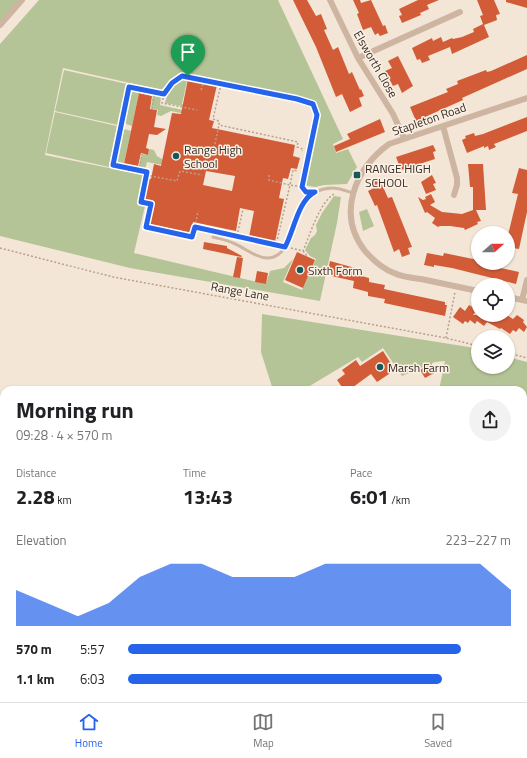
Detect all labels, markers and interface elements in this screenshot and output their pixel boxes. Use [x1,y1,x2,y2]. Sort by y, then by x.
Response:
street label: Elsworth Close [349,27,403,101]
pin [171,35,205,76]
icon: arrive [177,41,199,63]
street label: Stapleton Road [389,97,469,141]
place label: Range High School [184,140,242,173]
marker: Range High School [171,151,181,161]
place label: RANGE HIGH SCHOOL [365,159,431,192]
marker: RANGE HIGH SCHOOL [352,170,362,180]
north arrow [471,226,515,270]
map controls [471,226,515,374]
place label: Sixth Form [308,261,362,280]
marker: Sixth Form [295,265,305,275]
street label: Range Lane [209,277,271,305]
button: locate [471,278,515,322]
button: layers [471,330,515,374]
place label: Marsh Farm [388,358,449,377]
marker: Marsh Farm [375,362,385,372]
text: Morning run [16,393,134,427]
button: share [469,399,511,441]
text: 09:28 · 4 × 570 m [16,425,112,445]
text: Distance [16,465,56,481]
text: Time [183,465,206,481]
text: Pace [350,465,372,481]
text: 2.28 [16,481,55,512]
text: 13:43 [183,481,233,512]
text: 6:01 [350,481,389,512]
text: km [55,492,72,508]
text: /km [389,492,410,508]
text: Elevation [16,530,67,550]
text: 223–227 m [445,530,511,550]
text: 570 m [16,639,52,659]
text: 5:57 [80,639,105,659]
text: 1.1 km [16,669,54,689]
text: 6:03 [80,669,105,689]
tab: Home [75,711,103,751]
tab: Map [252,711,274,751]
tab: Saved [424,711,452,751]

